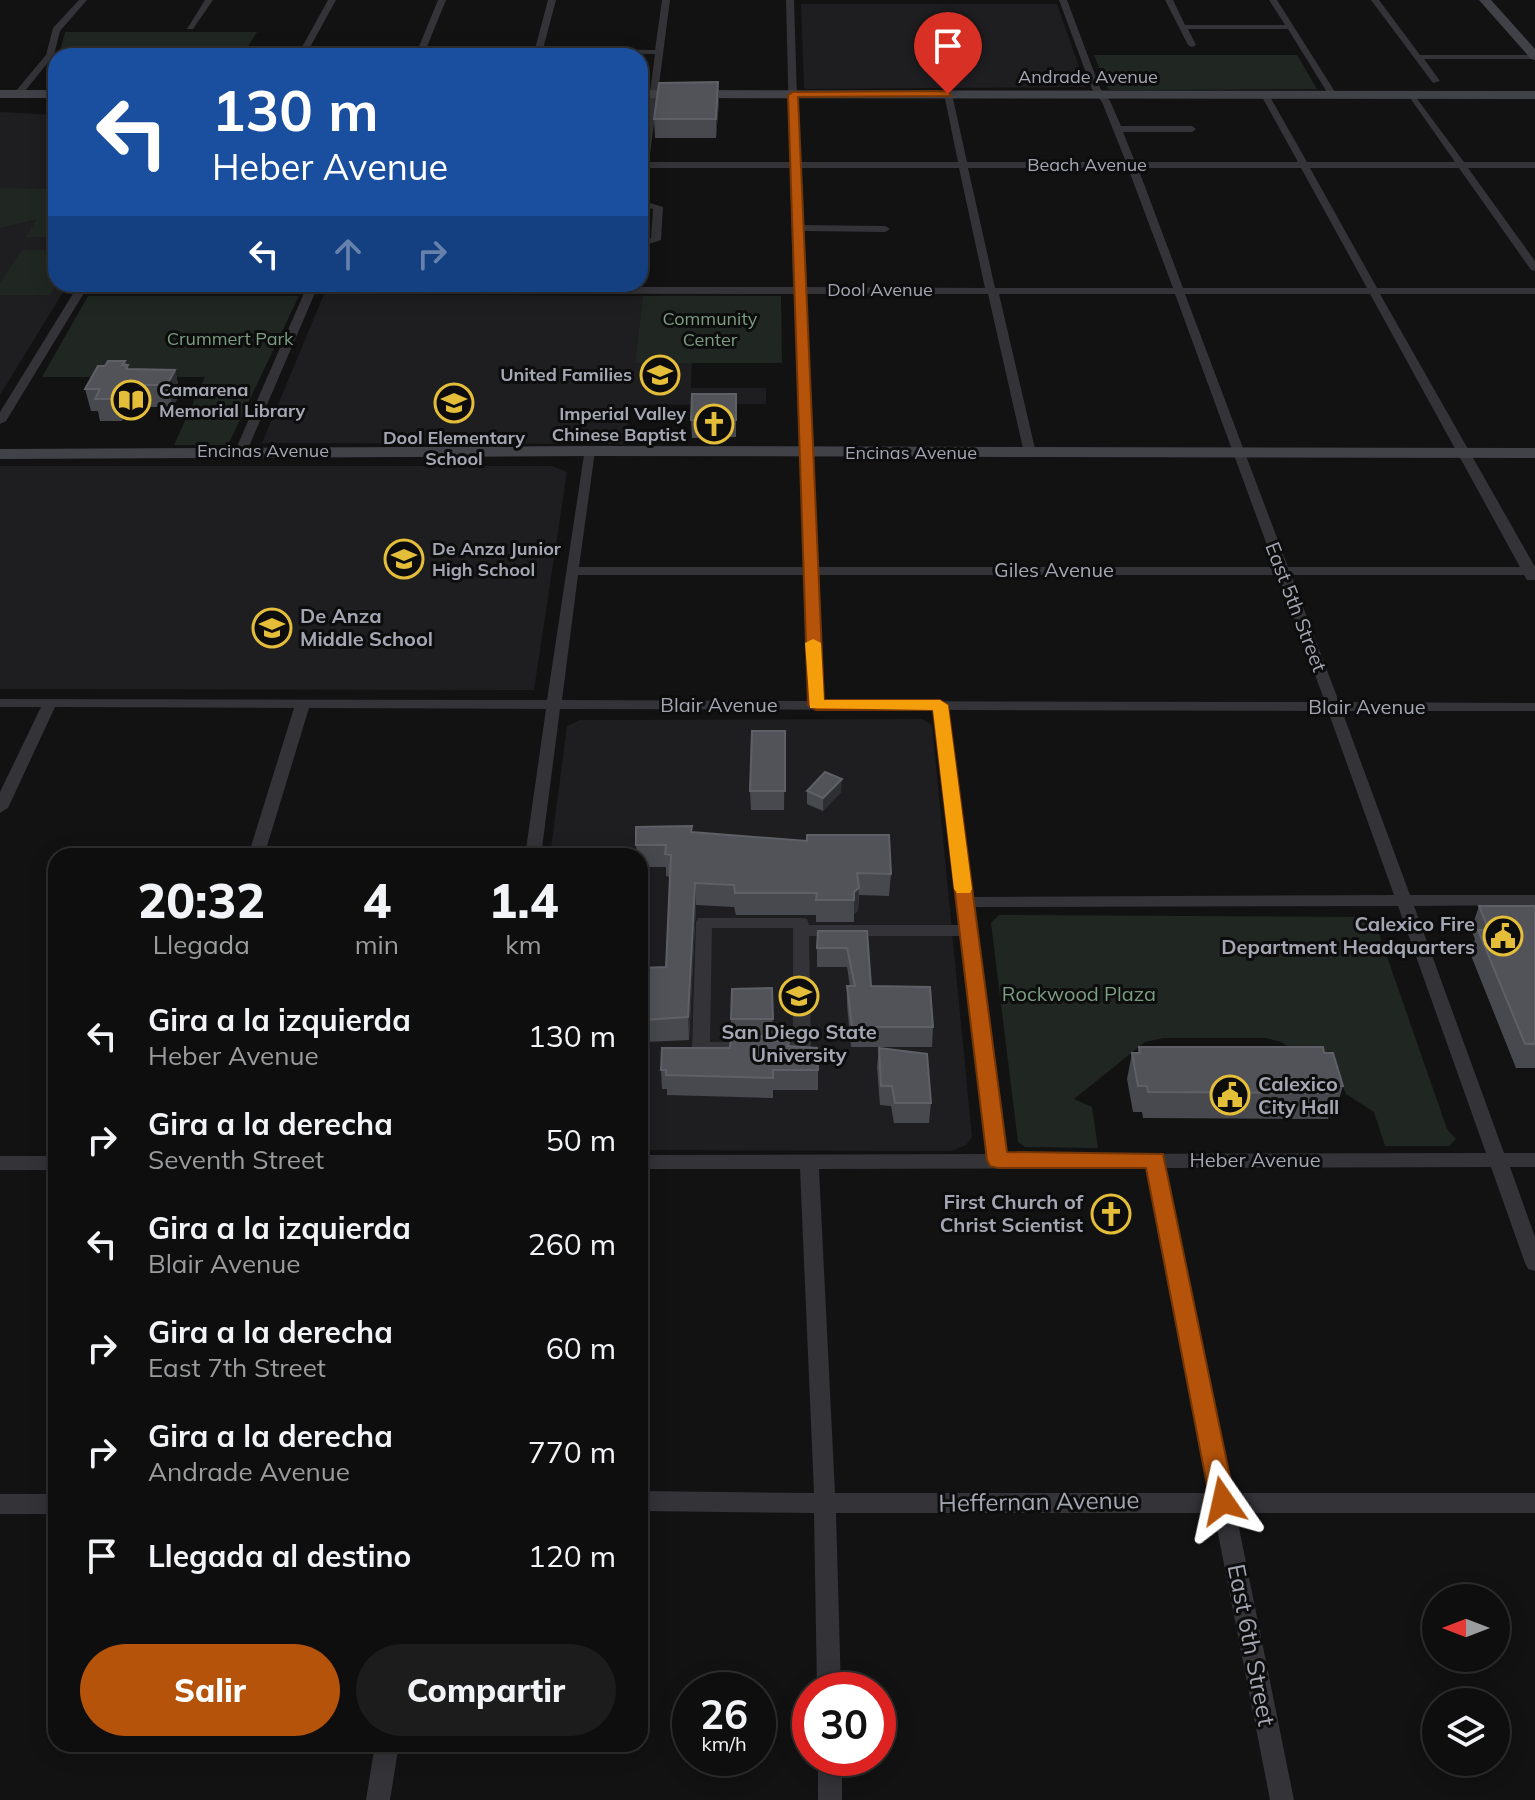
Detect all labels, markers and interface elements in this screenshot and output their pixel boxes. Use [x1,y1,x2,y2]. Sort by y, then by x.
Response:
pin [914,12,982,94]
icon: arrive [926,24,970,68]
street label: Andrade Avenue [1018,65,1158,88]
text: 130 m [212,75,379,145]
icon: left [80,80,184,184]
text: Heber Avenue [212,144,448,189]
street label: Beach Avenue [1027,153,1147,176]
icon: left [242,232,286,276]
icon: ahead [326,232,370,276]
icon: right [410,232,454,276]
street label: Dool Avenue [827,278,933,301]
park label: Community Center [663,307,758,351]
park label: Crummert Park [167,327,294,350]
school or university icon: United Families [639,354,681,396]
place label: United Families [500,363,632,386]
place label: Camarena Memorial Library [159,378,306,422]
library icon: Camarena Memorial Library [110,379,152,421]
school or university icon: Dool Elementary School [433,382,475,424]
place label: Imperial Valley Chinese Baptist [552,402,686,446]
church icon: Imperial Valley Chinese Baptist [693,403,735,445]
place label: Dool Elementary School [383,426,525,470]
street label: Encinas Avenue [197,439,329,462]
street label: Encinas Avenue [845,441,977,464]
place label: De Anza Junior High School [432,537,562,581]
school or university icon: De Anza Junior High School [383,538,425,580]
street label: East 5th Street [1260,538,1333,675]
street label: Giles Avenue [994,557,1114,582]
place label: De Anza Middle School [300,603,433,651]
school or university icon: De Anza Middle School [251,607,293,649]
street label: Blair Avenue [660,692,778,717]
street label: Blair Avenue [1308,694,1426,719]
text: 20:32 [137,870,265,930]
text: 4 [362,870,391,930]
text: 1.4 [488,870,559,930]
place label: Calexico Fire Department Headquarters [1221,911,1475,959]
public building icon: Calexico Fire Department Headquarters [1482,915,1524,957]
text: Llegada [153,928,250,961]
text: min [355,928,399,961]
text: km [505,928,542,961]
school or university icon: San Diego State University [778,975,820,1017]
park label: Rockwood Plaza [1002,981,1156,1006]
text: Gira a la izquierda [148,1001,411,1039]
icon: left [80,1014,124,1058]
text: 130 m [528,1017,616,1055]
place label: San Diego State University [721,1019,877,1067]
text: Heber Avenue [148,1039,319,1072]
place label: Calexico City Hall [1258,1071,1339,1119]
public building icon: Calexico City Hall [1209,1074,1251,1116]
text: Gira a la derecha [148,1105,393,1143]
icon: right [80,1118,124,1162]
text: 50 m [546,1121,616,1159]
text: Seventh Street [148,1143,324,1176]
street label: Heber Avenue [1189,1147,1321,1172]
place label: First Church of Christ Scientist [940,1189,1084,1237]
church icon: First Church of Christ Scientist [1090,1193,1132,1235]
text: Gira a la izquierda [148,1209,411,1247]
icon: left [80,1222,124,1266]
text: 260 m [528,1225,616,1263]
text: Blair Avenue [148,1247,300,1280]
text: Gira a la derecha [148,1313,393,1351]
icon: right [80,1326,124,1370]
text: 60 m [546,1329,616,1367]
text: East 7th Street [148,1351,326,1384]
text: Gira a la derecha [148,1417,393,1455]
icon: right [80,1430,124,1474]
text: 770 m [528,1433,616,1471]
text: Andrade Avenue [148,1455,350,1488]
position arrow [1181,1459,1265,1543]
street label: Heffernan Avenue [938,1484,1140,1518]
icon: arrive [80,1534,124,1578]
text: Llegada al destino [148,1537,411,1575]
text: 120 m [528,1537,616,1575]
street label: East 6th Street [1222,1561,1282,1728]
north arrow [1422,1584,1510,1672]
map controls [1422,1584,1510,1776]
button: Salir [80,1644,340,1736]
button: Compartir [356,1644,616,1736]
speed limit sign: 30 [792,1672,896,1776]
button: layers [1422,1688,1510,1776]
text: 26 [700,1689,748,1739]
text: km/h [701,1731,747,1756]

